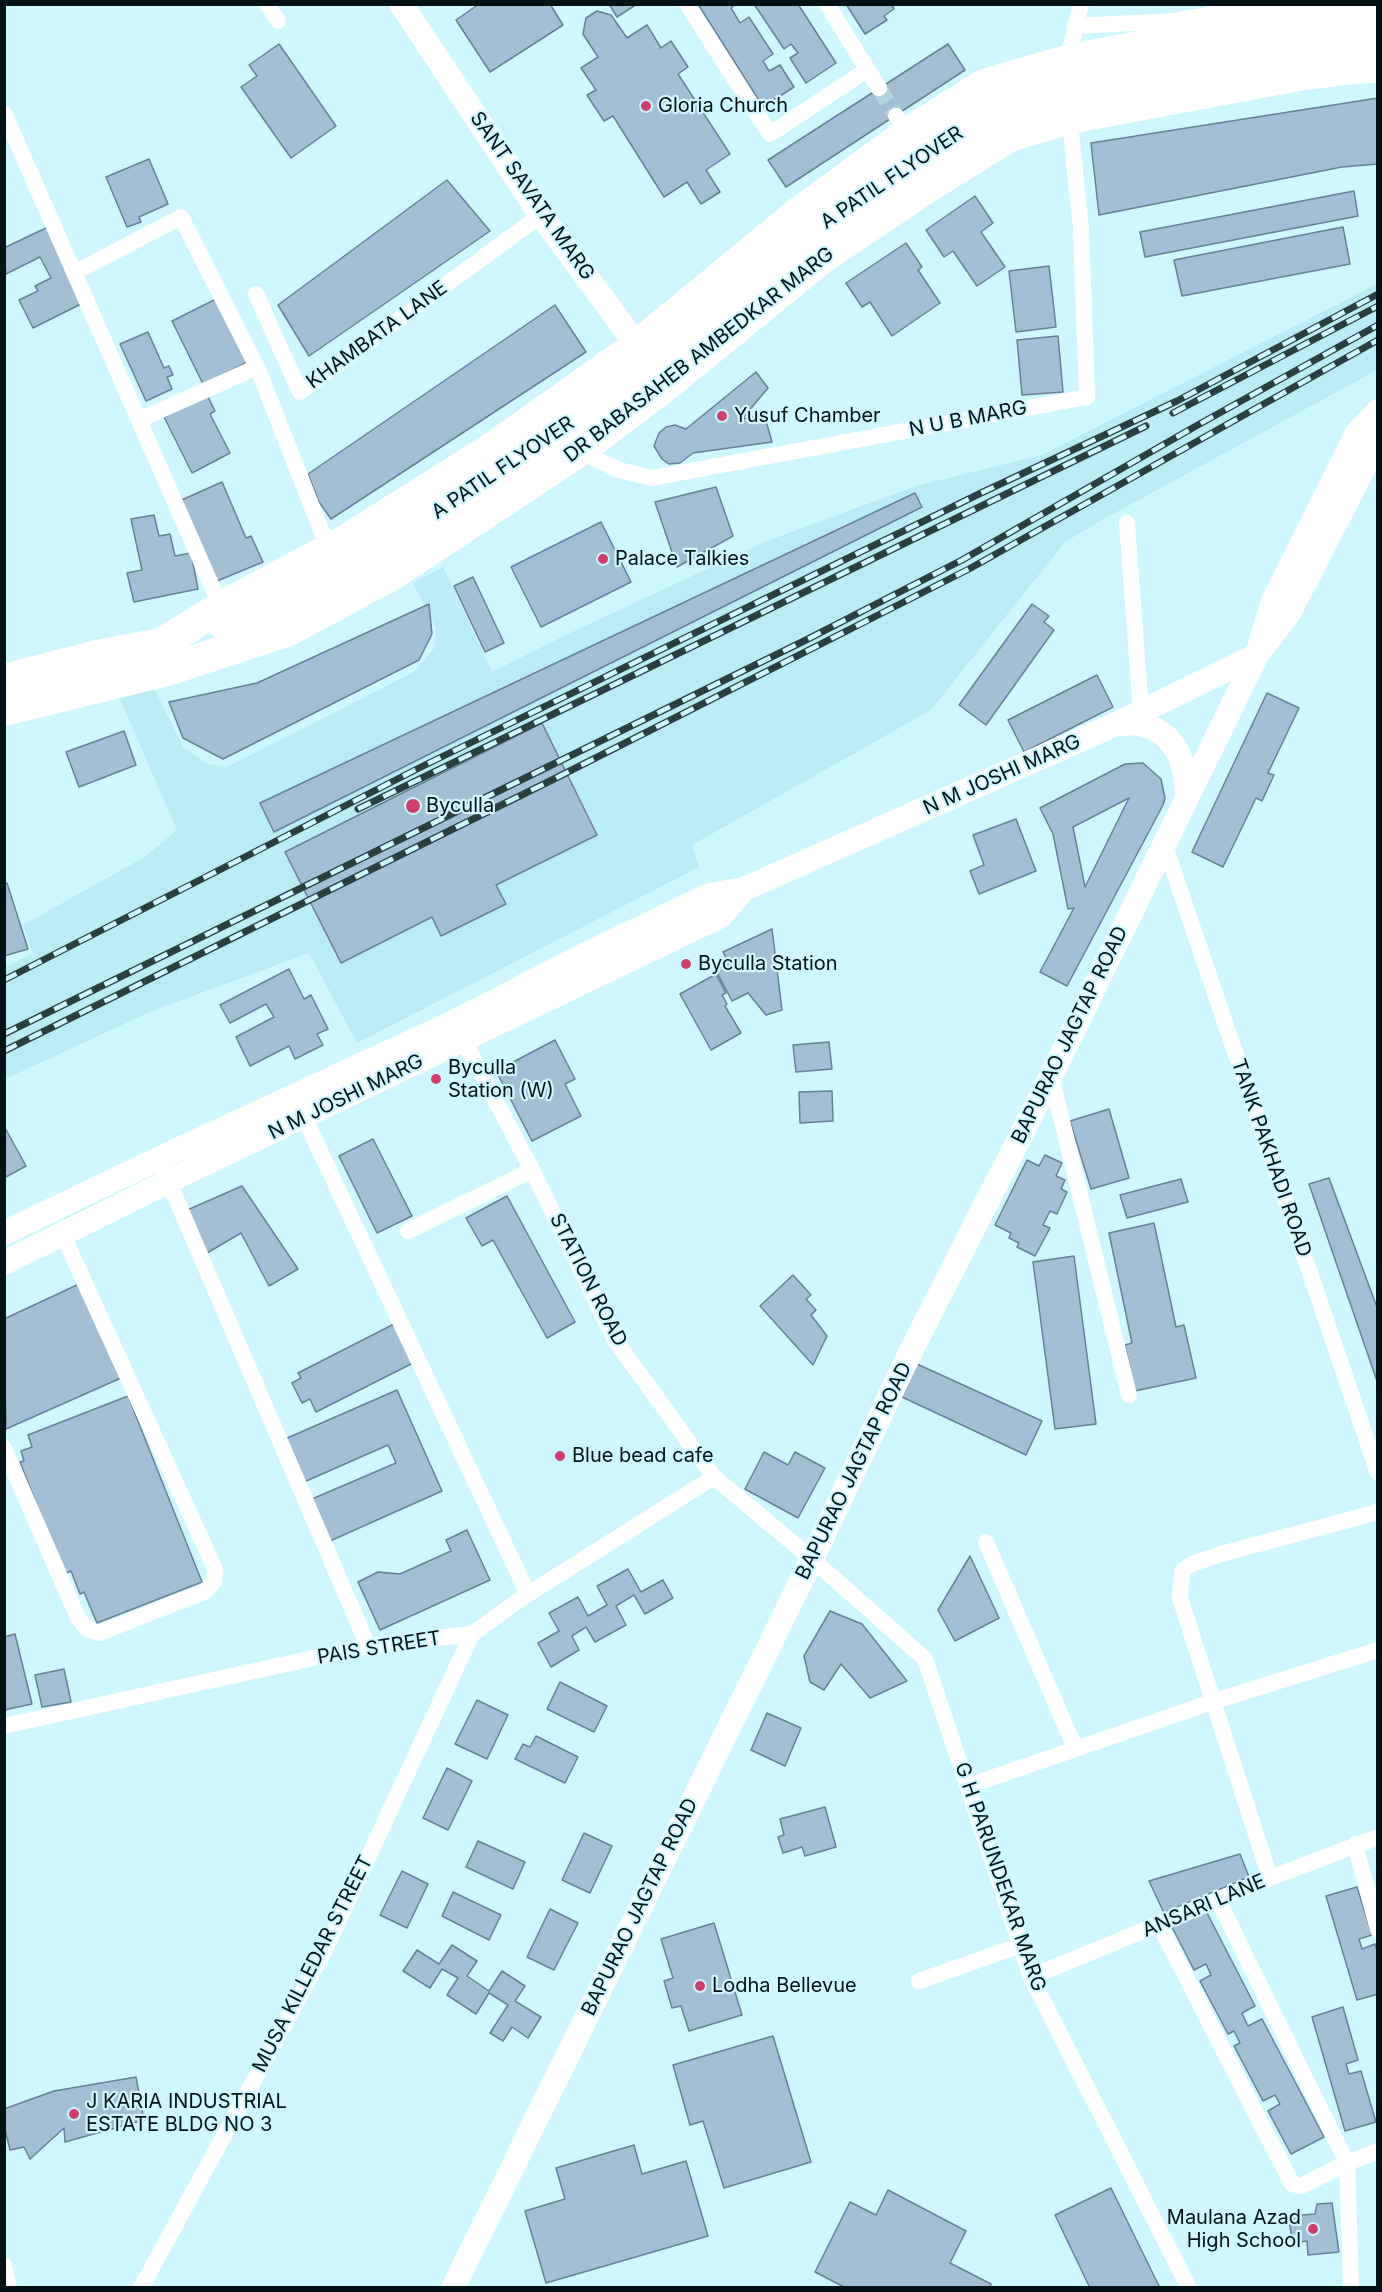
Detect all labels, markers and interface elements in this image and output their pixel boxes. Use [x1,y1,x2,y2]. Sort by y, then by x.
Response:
place label: Gloria Church [658,94,788,118]
marker: Gloria Church [639,99,653,113]
street label: SANT SAVATA MARG [465,107,599,285]
street label: A PATIL FLYOVER [816,121,968,235]
street label: DR BABASAHEB AMBEDKAR MARG [559,242,839,468]
street label: KHAMBATA LANE [302,276,452,394]
street label: N U B MARG [907,396,1029,442]
place label: Yusuf Chamber [734,404,881,428]
marker: Yusuf Chamber [715,409,729,423]
street label: A PATIL FLYOVER [427,411,579,525]
place label: Palace Talkies [615,547,749,571]
marker: Palace Talkies [596,552,610,566]
street label: N M JOSHI MARG [920,730,1084,820]
place label: Byculla [426,794,494,818]
marker: Byculla [404,797,422,815]
street label: BAPURAO JAGTAP ROAD [1007,922,1133,1148]
place label: Byculla Station [698,952,838,976]
marker: Byculla Station [679,957,693,971]
street label: N M JOSHI MARG [265,1049,427,1145]
place label: Byculla Station (W) [448,1056,554,1103]
street label: TANK PAKHADI ROAD [1226,1056,1316,1260]
marker: Byculla Station (W) [429,1072,443,1086]
street label: STATION ROAD [544,1209,632,1351]
street label: BAPURAO JAGTAP ROAD [791,1358,917,1584]
place label: Blue bead cafe [572,1444,714,1468]
marker: Blue bead cafe [553,1449,567,1463]
street label: PAIS STREET [316,1626,442,1670]
street label: G H PARUNDEKAR MARG [949,1759,1051,1995]
street label: BAPURAO JAGTAP ROAD [577,1794,703,2020]
street label: MUSA KILLEDAR STREET [248,1852,378,2076]
street label: ANSARI LANE [1139,1869,1269,1943]
place label: Lodha Bellevue [712,1974,857,1998]
marker: Lodha Bellevue [693,1979,707,1993]
place label: J KARIA INDUSTRIAL ESTATE BLDG NO 3 [86,2090,287,2137]
marker: J KARIA INDUSTRIAL ESTATE BLDG NO 3 [67,2107,81,2121]
place label: Maulana Azad High School [1167,2206,1301,2253]
marker: Maulana Azad High School [1306,2222,1320,2236]

